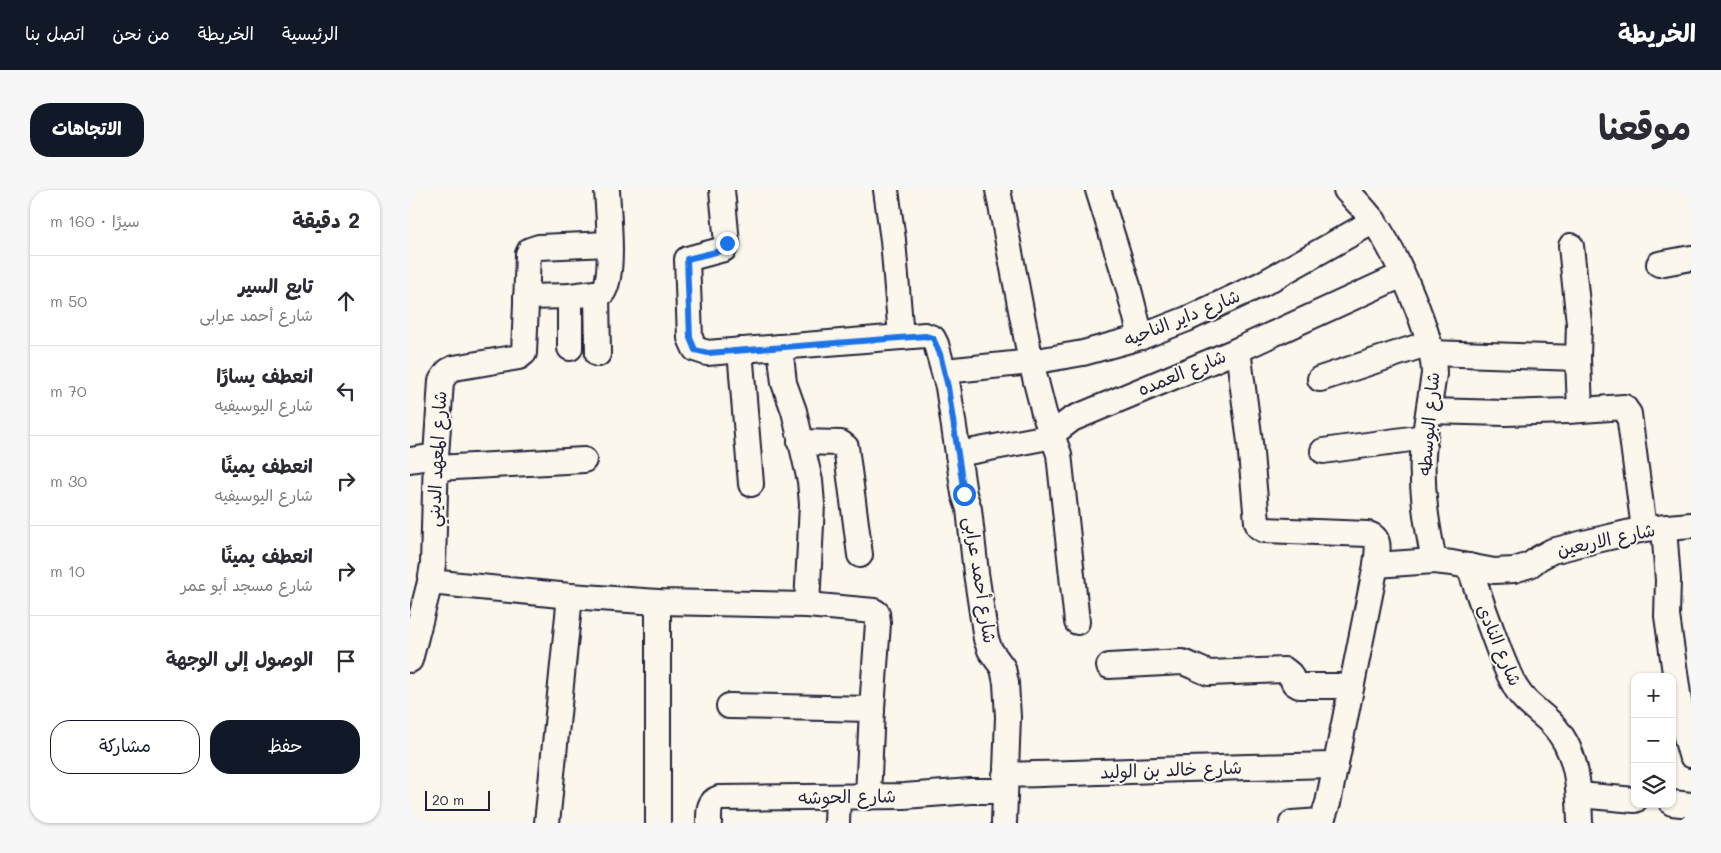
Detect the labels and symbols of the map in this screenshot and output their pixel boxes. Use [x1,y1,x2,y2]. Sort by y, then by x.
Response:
route end [716,232,739,255]
street label: شارع داير الناحيه [1120,283,1244,352]
street label: شارع العمده [1134,343,1230,402]
street label: شارع البوسطه [1412,371,1445,477]
street label: شارع المعهد الديني [420,390,457,528]
route start [953,483,976,506]
street label: شارع أحمد عرابى [958,515,1003,645]
street label: شارع الاربعين [1554,517,1657,562]
street label: شارع النادى [1471,600,1528,690]
street label: شارع خالد بن الوليد [1100,755,1242,784]
street label: شارع الحوشه [798,783,896,810]
scale bar [425,788,490,811]

